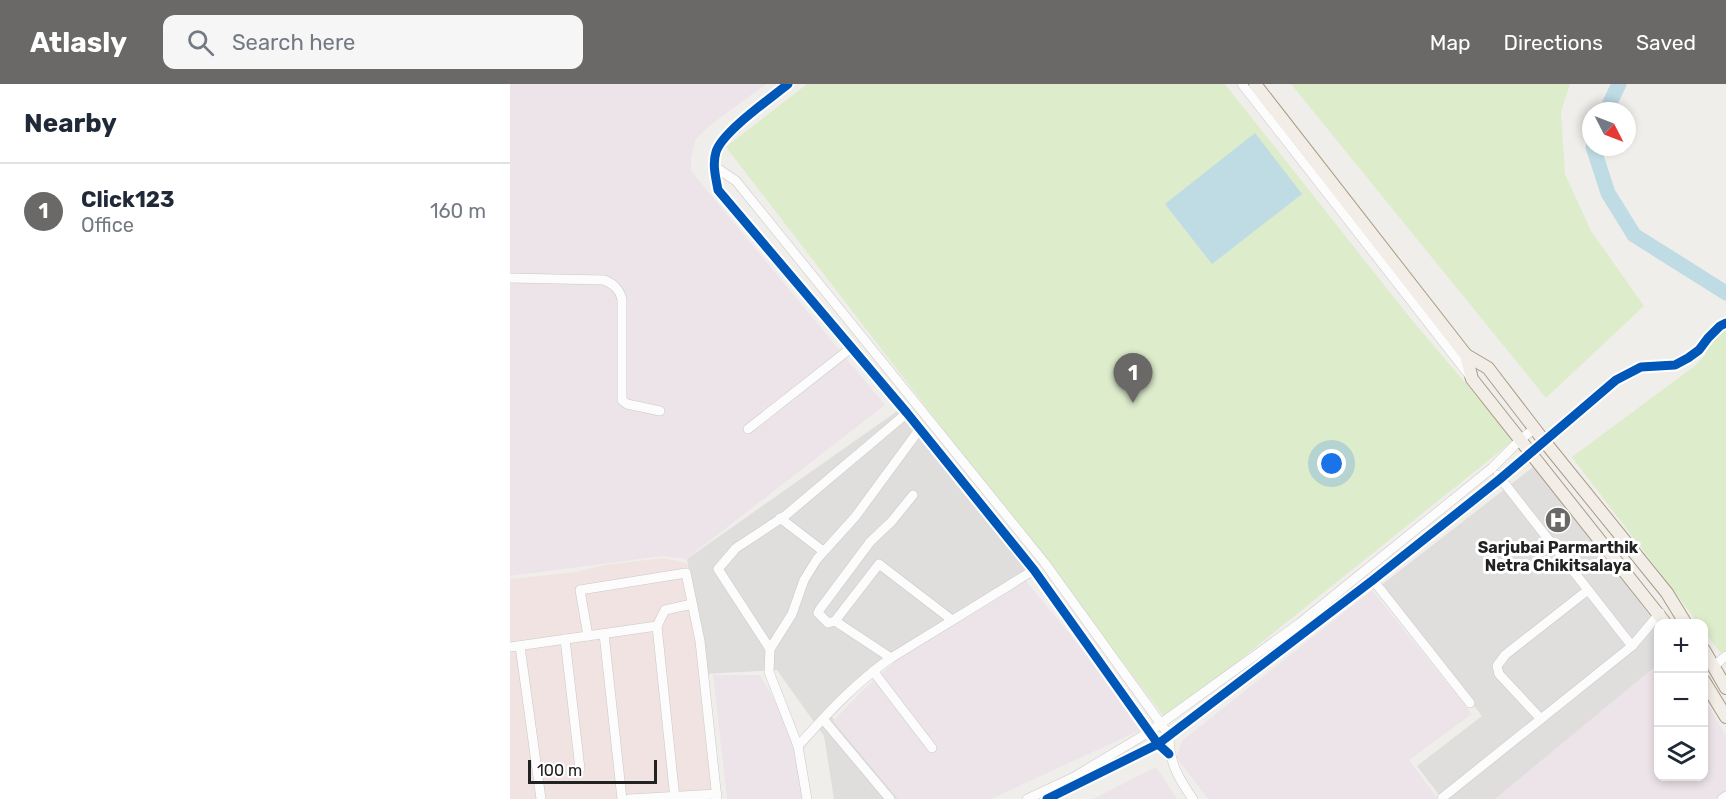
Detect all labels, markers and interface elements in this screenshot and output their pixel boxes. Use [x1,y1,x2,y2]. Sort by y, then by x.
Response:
search box [163,15,583,69]
text: Atlasly [30,26,127,59]
icon: search [184,26,217,59]
text: Search here [232,29,355,56]
text: Map [1430,30,1471,55]
text: Directions [1504,30,1603,55]
text: Saved [1636,30,1696,55]
north arrow [1582,102,1636,156]
text: Nearby [24,108,117,139]
text: Click123 [81,186,175,213]
text: 1 [39,199,48,223]
text: 160 m [430,199,486,223]
text: Office [81,213,134,237]
pin: 1 [1114,354,1152,403]
your location [1317,449,1346,478]
hospital icon: Sarjubai Parmarthik Netra Chikitsalaya [1543,505,1573,535]
place label: Sarjubai Parmarthik Netra Chikitsalaya [1478,538,1639,575]
map controls [1654,619,1708,781]
button: + [1654,619,1708,673]
button: − [1654,673,1708,727]
button: layers [1654,727,1708,781]
scale bar [528,757,657,784]
text: 100 m [537,761,582,780]

